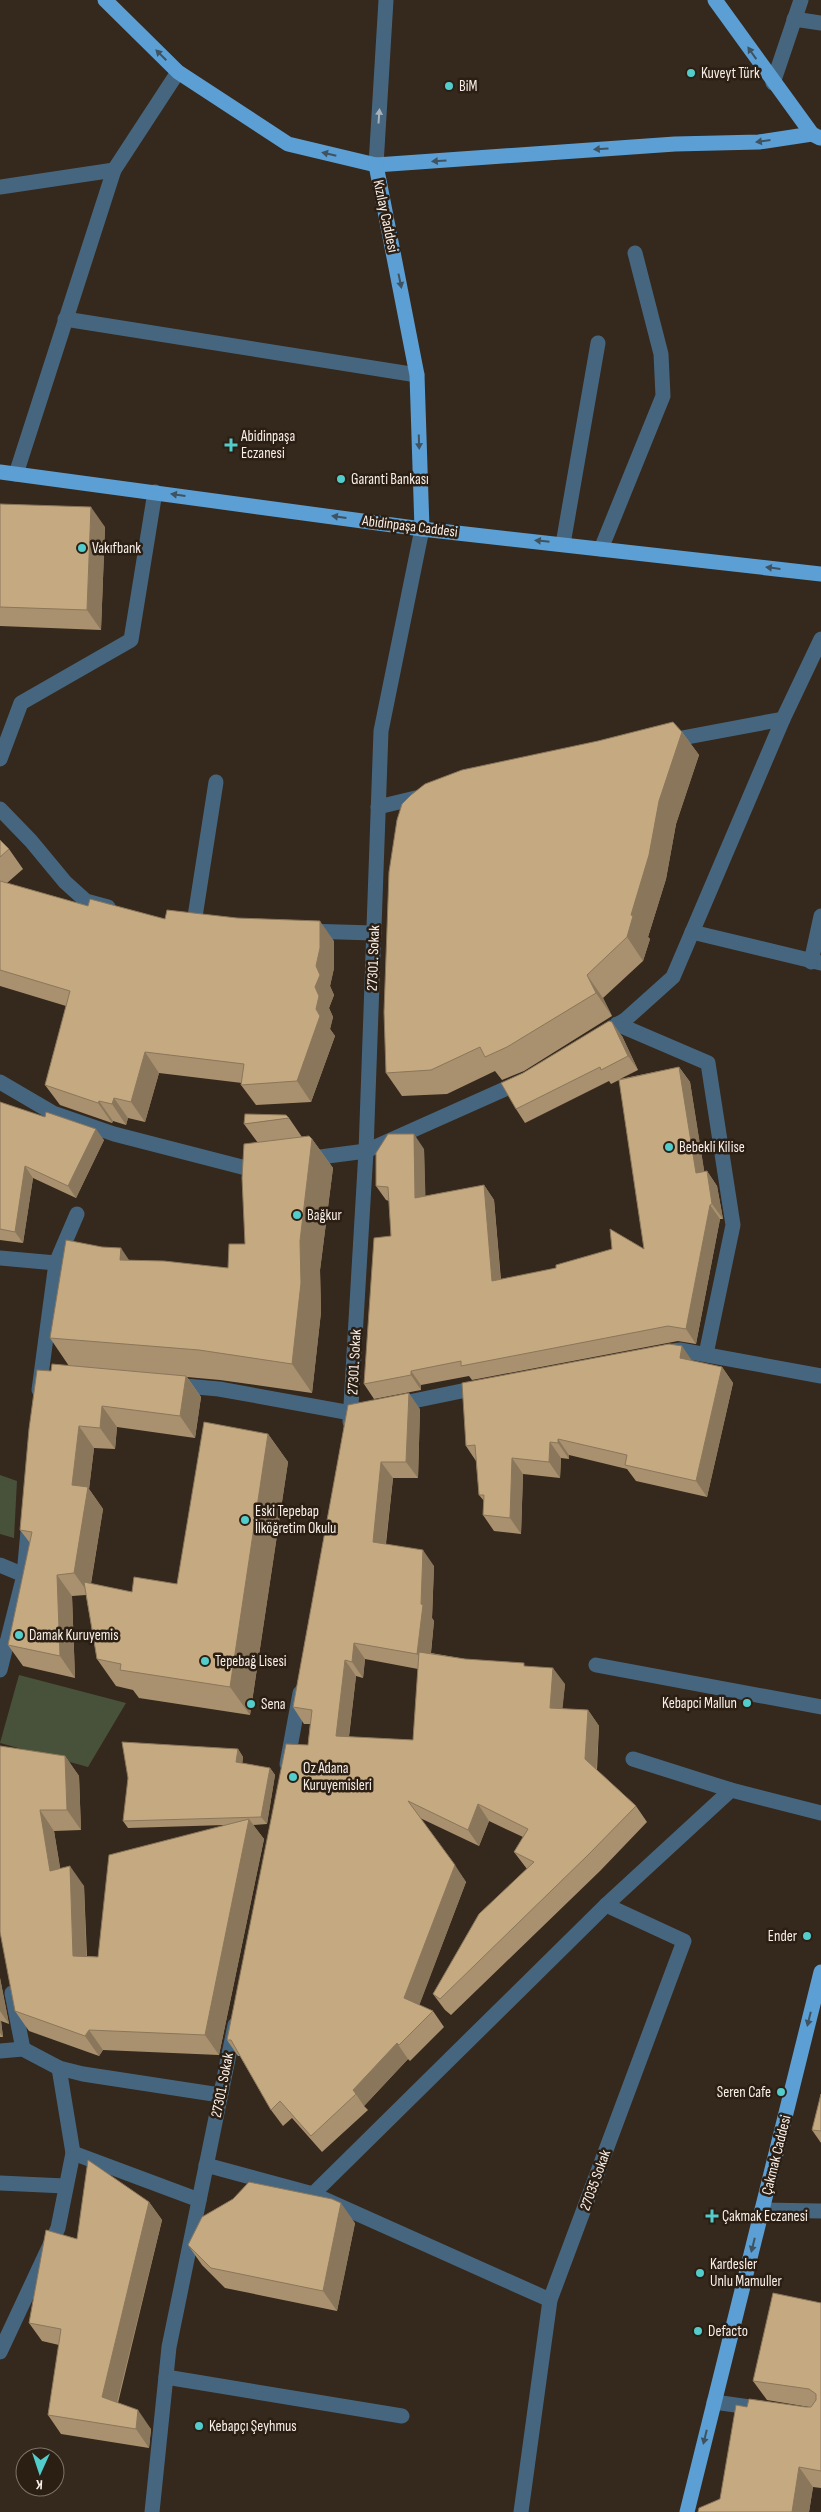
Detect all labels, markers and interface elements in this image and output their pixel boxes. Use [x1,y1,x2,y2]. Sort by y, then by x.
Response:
one-way arrow [747,46,757,59]
one-way arrow [155,49,167,61]
place label: Kuveyt Türk [701,64,760,83]
marker: Kuveyt Türk [685,67,697,79]
place label: BiM [459,77,477,96]
marker: BiM [443,80,455,92]
one-way arrow [376,108,384,124]
one-way arrow [755,137,771,145]
one-way arrow [593,146,609,154]
one-way arrow [321,150,336,158]
one-way arrow [431,157,447,165]
street label: Kızılay Caddesi [369,178,403,254]
one-way arrow [396,274,404,289]
place label: Abidinpaşa Eczanesi [240,427,295,463]
one-way arrow [416,435,424,451]
marker: Abidinpaşa Eczanesi [225,439,237,451]
place label: Garanti Bankası [351,470,429,489]
marker: Garanti Bankası [335,473,347,485]
one-way arrow [170,491,186,499]
street label: Abidinpaşa Caddesi [360,511,459,542]
one-way arrow [331,513,347,521]
one-way arrow [533,537,549,545]
place label: Vakıfbank [92,539,141,558]
marker: Vakıfbank [76,542,88,554]
one-way arrow [764,564,780,572]
street label: 27301. Sokak [363,924,384,991]
place label: Bebekli Kilise [679,1138,745,1157]
marker: Bebekli Kilise [663,1141,675,1153]
place label: Bağkur [307,1206,342,1225]
marker: Bağkur [291,1209,303,1221]
street label: 27301. Sokak [343,1328,366,1395]
place label: Eski Tepebap İlköğretim Okulu [255,1502,336,1538]
marker: Eski Tepebap İlköğretim Okulu [239,1514,251,1526]
place label: Damak Kuruyemis [29,1626,119,1645]
marker: Damak Kuruyemis [13,1629,25,1641]
place label: Tepebağ Lisesi [215,1652,287,1671]
marker: Tepebağ Lisesi [199,1655,211,1667]
place label: Kebapci Mallun [662,1694,737,1713]
place label: Sena [261,1695,286,1714]
marker: Kebapci Mallun [741,1697,753,1709]
marker: Sena [245,1698,257,1710]
place label: Oz Adana Kuruyemisleri [303,1759,372,1795]
marker: Oz Adana Kuruyemisleri [287,1771,299,1783]
place label: Ender [768,1927,798,1946]
marker: Ender [801,1930,813,1942]
one-way arrow [805,2012,813,2027]
street label: 27301. Sokak [207,2051,238,2119]
place label: Seren Cafe [717,2083,771,2102]
marker: Seren Cafe [775,2086,787,2098]
street label: Çakmak Caddesi [757,2113,796,2197]
street label: 27035 Sokak [576,2147,615,2213]
place label: Çakmak Eczanesi [722,2207,808,2226]
marker: Çakmak Eczanesi [706,2210,718,2222]
one-way arrow [749,2237,757,2253]
place label: Kardesler Unlu Mamuller [710,2255,782,2291]
marker: Kardesler Unlu Mamuller [694,2267,706,2279]
place label: Defacto [708,2322,748,2341]
marker: Defacto [692,2325,704,2337]
place label: Kebapçı Şeyhmus [209,2417,297,2436]
marker: Kebapçı Şeyhmus [193,2420,205,2432]
one-way arrow [701,2429,709,2444]
north arrow [15,2447,65,2497]
text: K [35,2476,43,2493]

